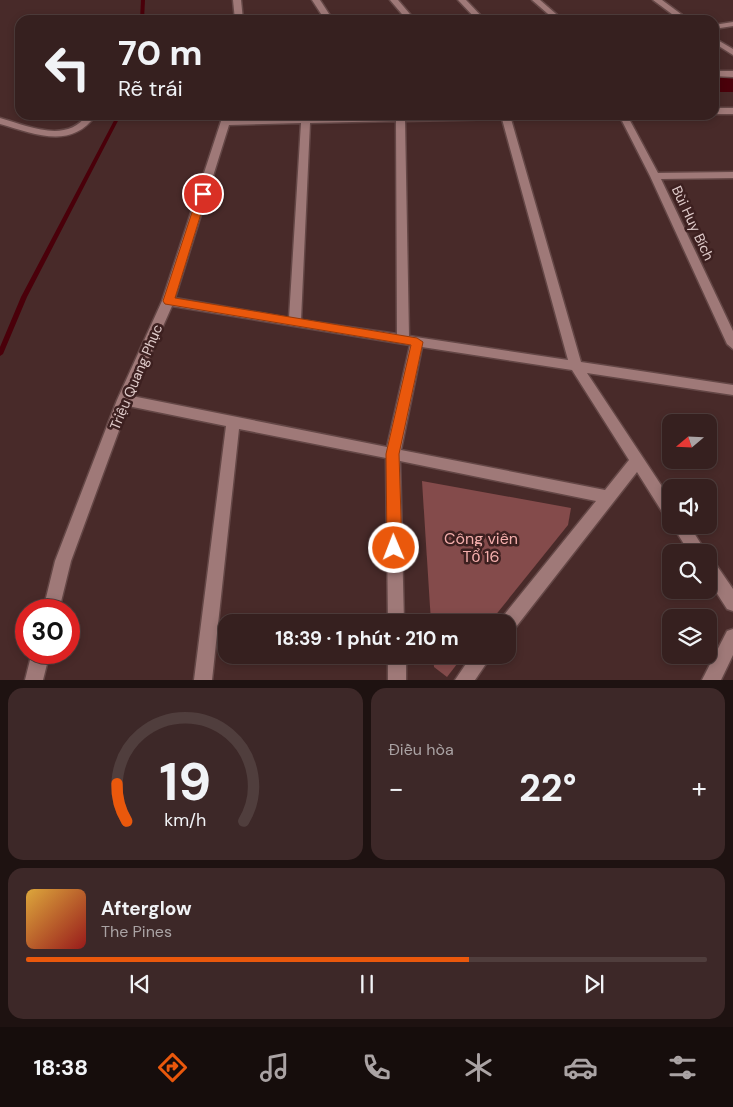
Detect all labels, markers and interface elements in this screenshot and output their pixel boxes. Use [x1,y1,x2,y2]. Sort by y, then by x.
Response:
text: 70 m [118,30,202,76]
icon: left [35,35,100,100]
text: Rẽ trái [118,74,183,103]
pin [182,173,224,215]
icon: arrive [189,180,217,208]
street label: Bùi Huy Bích [668,183,718,263]
street label: Triệu Quang Phục [106,321,166,433]
north arrow [662,414,718,469]
map controls [662,414,717,664]
button: sound [662,479,717,534]
position arrow [367,521,419,573]
park label: Công viên Tổ 16 [444,528,518,567]
button: search [662,544,717,599]
speed limit sign: 30 [15,599,80,664]
button: layers [662,609,717,664]
text: 18:39 · 1 phút · 210 m [275,626,459,651]
text: Điều hòa [389,739,454,760]
text: 19 [159,748,211,816]
text: 22° [519,763,577,813]
text: − [389,770,404,807]
text: + [692,770,707,807]
text: km/h [164,808,206,832]
text: Afterglow [101,896,192,921]
text: The Pines [101,921,172,942]
icon: previous [126,970,154,998]
icon: pause [353,970,381,998]
icon: next [580,970,608,998]
icon: directions [155,1050,190,1085]
icon: music [257,1050,292,1085]
icon: phone [359,1050,394,1085]
icon: climate [461,1050,496,1085]
icon: car [563,1050,598,1085]
icon: filters [665,1050,700,1085]
text: 18:38 [33,1053,88,1082]

